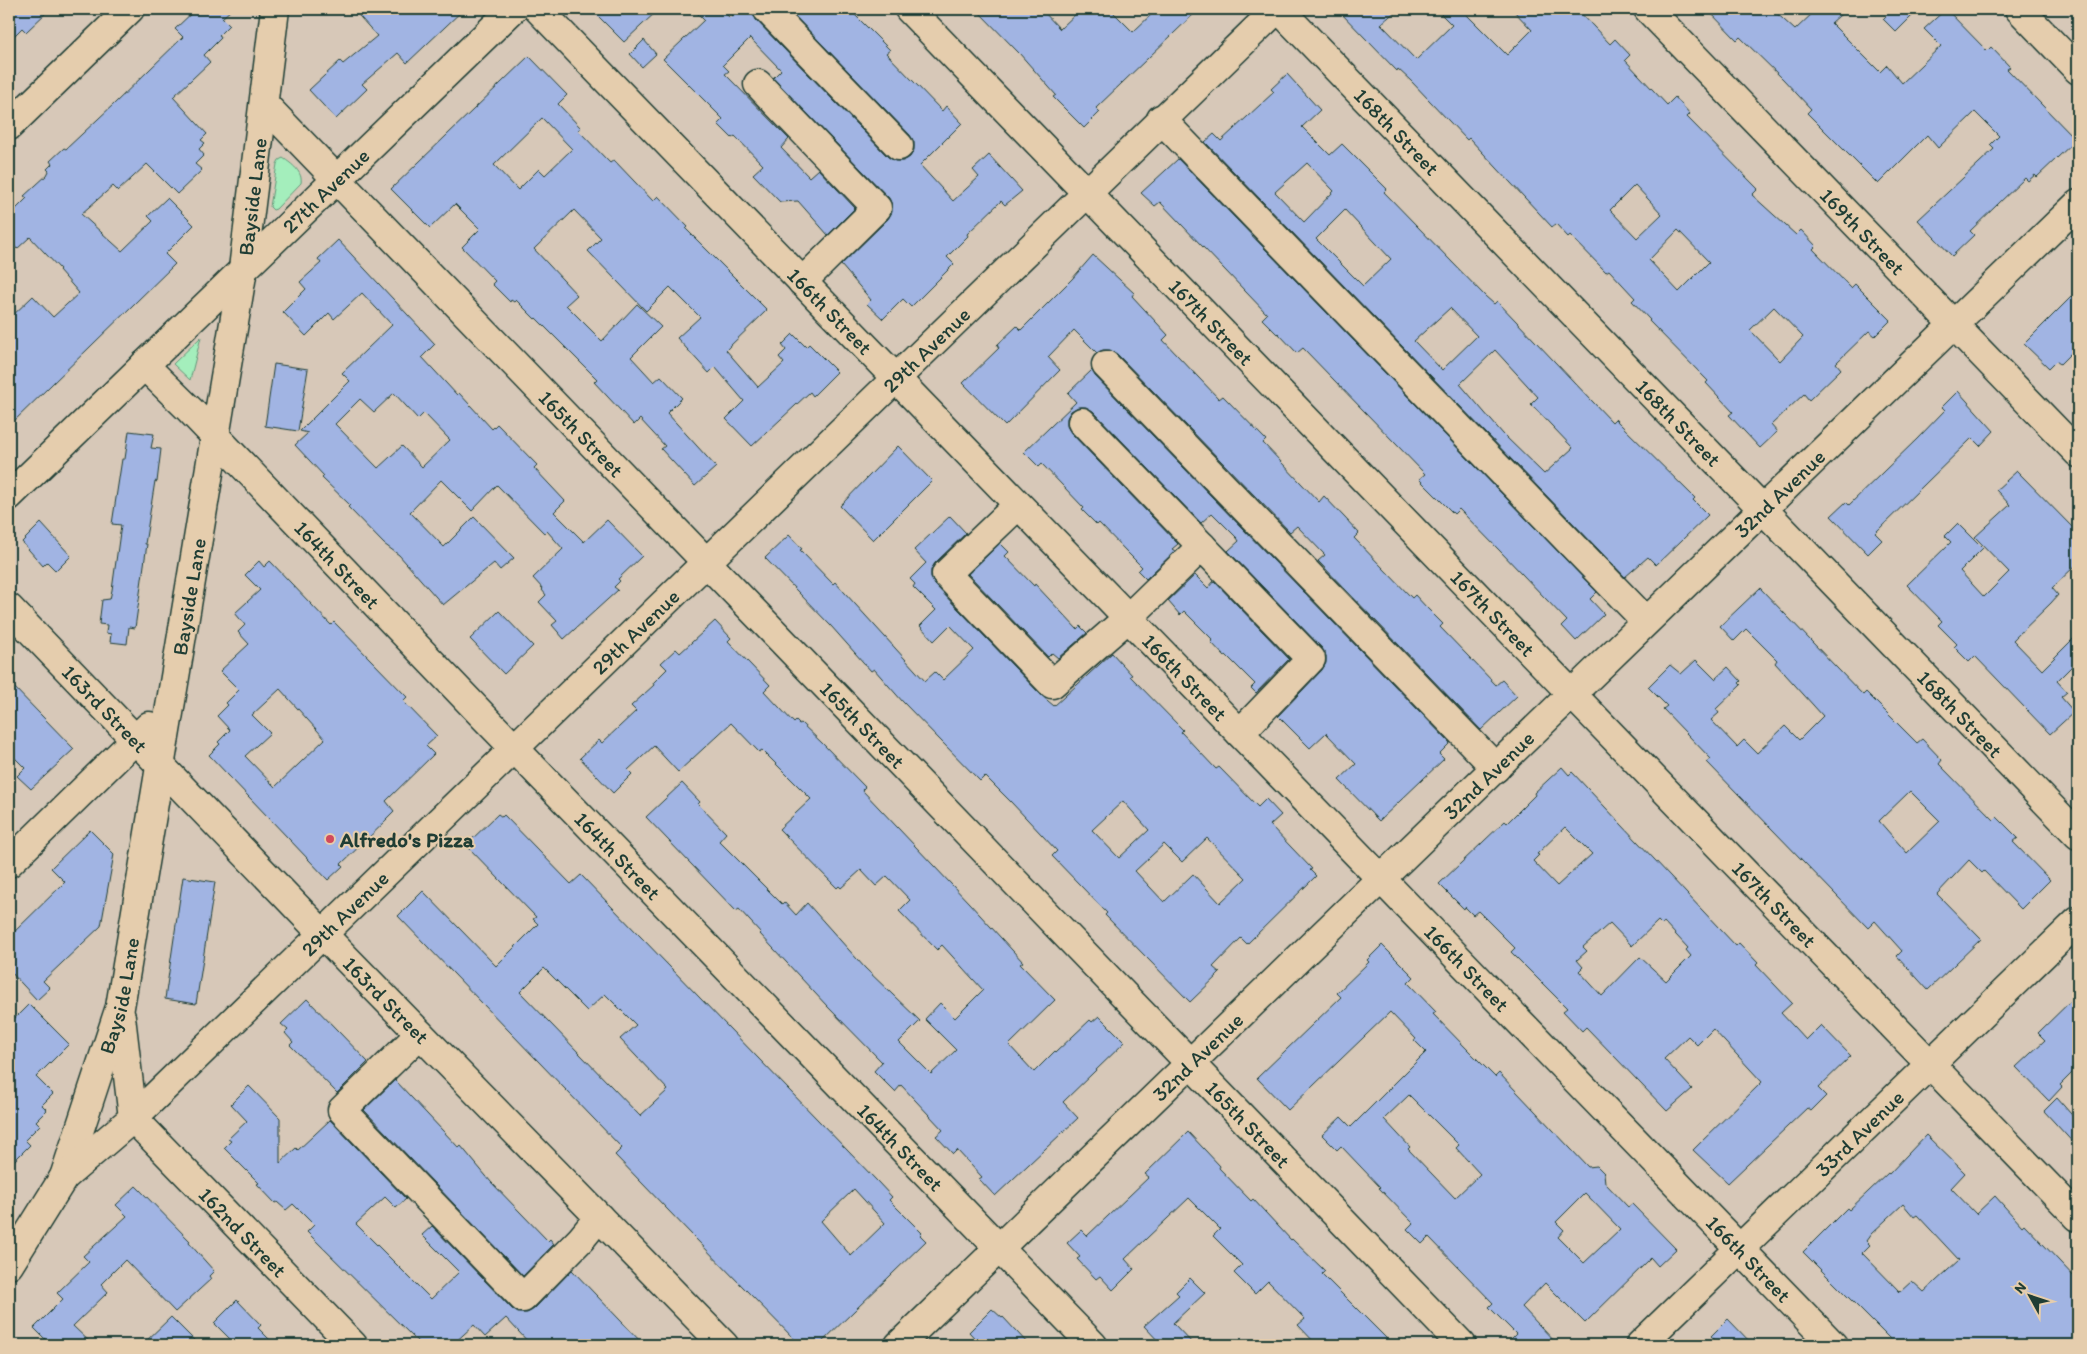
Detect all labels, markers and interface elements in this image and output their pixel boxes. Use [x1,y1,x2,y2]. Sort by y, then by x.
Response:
street label: 168th Street [1349,82,1445,180]
street label: Bayside Lane [232,136,272,257]
street label: 27th Avenue [277,143,374,238]
street label: 169th Street [1815,182,1911,280]
street label: 166th Street [783,262,878,359]
street label: 167th Street [1164,273,1259,370]
street label: 29th Avenue [877,301,975,397]
street label: 168th Street [1631,373,1727,471]
street label: 165th Street [534,384,629,482]
street label: 32nd Avenue [1729,443,1830,543]
street label: 164th Street [290,515,386,614]
street label: Bayside Lane [166,536,210,657]
street label: 167th Street [1446,564,1541,661]
street label: 29th Avenue [586,583,684,679]
street label: 166th Street [1138,628,1233,726]
street label: 163rd Street [57,659,154,757]
street label: 168th Street [1913,665,2008,762]
street label: 165th Street [815,676,911,773]
street label: 32nd Avenue [1437,725,1539,824]
street label: 164th Street [570,806,666,905]
place label: Alfredo's Pizza [339,827,475,852]
marker: Alfredo's Pizza [324,833,336,845]
street label: 167th Street [1727,855,1822,952]
street label: 29th Avenue [295,865,393,961]
street label: 166th Street [1419,919,1515,1016]
street label: Bayside Lane [93,936,144,1057]
street label: 163rd Street [338,951,435,1049]
street label: 32nd Avenue [1146,1007,1248,1106]
street label: 165th Street [1201,1075,1296,1173]
street label: 33rd Avenue [1810,1084,1909,1181]
street label: 164th Street [852,1098,949,1196]
street label: 162nd Street [194,1181,292,1282]
street label: 166th Street [1701,1210,1797,1307]
north arrow [2004,1272,2054,1322]
text: N [2011,1279,2030,1297]

